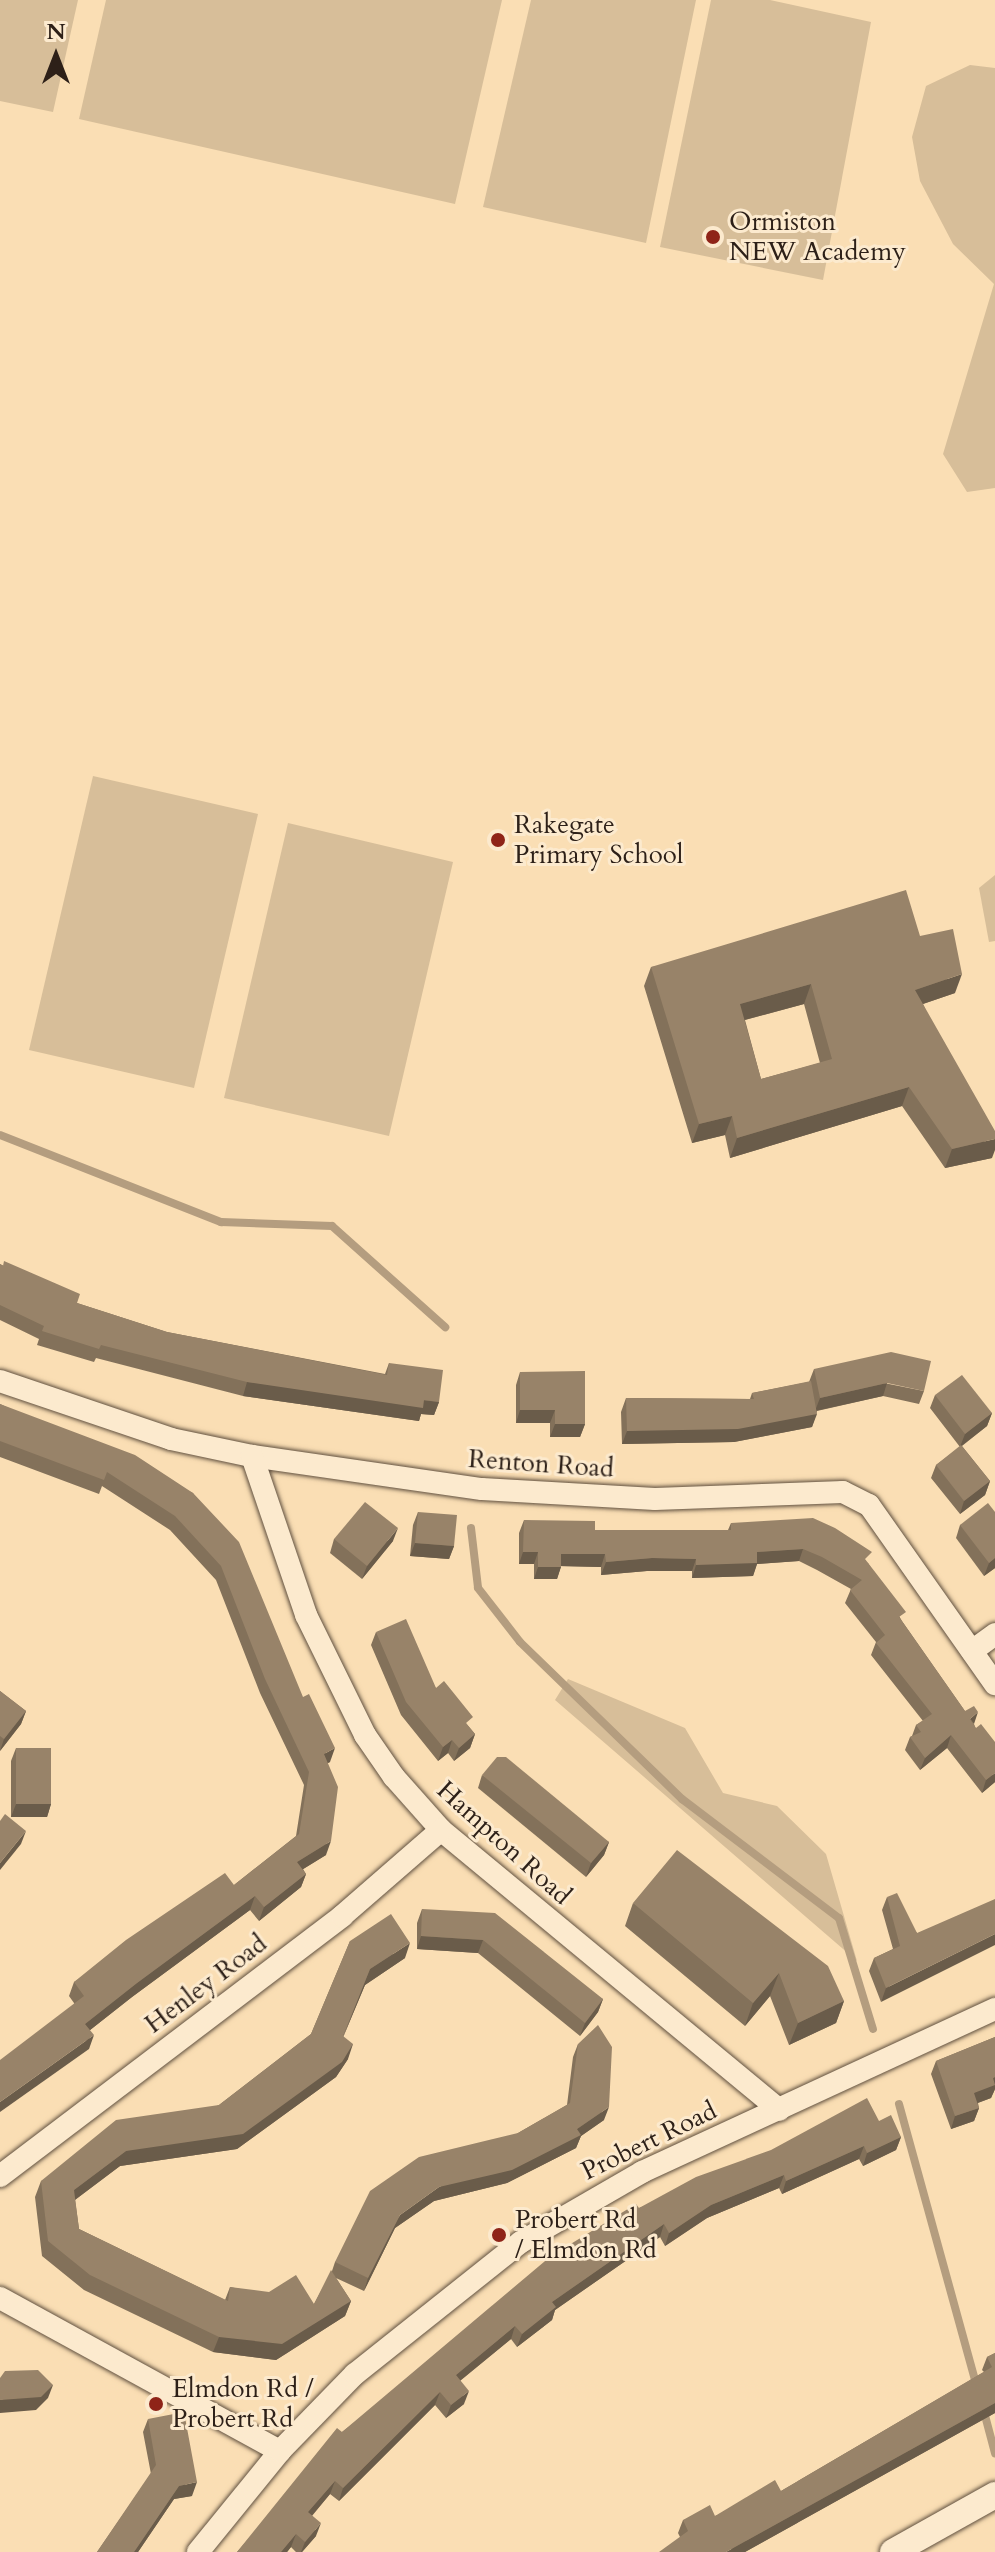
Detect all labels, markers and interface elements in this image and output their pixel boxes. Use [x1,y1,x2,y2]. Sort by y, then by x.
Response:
north arrow [16,16,96,96]
text: N [46,17,66,47]
place label: Ormiston NEW Academy [729,206,906,268]
marker: Ormiston NEW Academy [704,228,722,246]
place label: Rakegate Primary School [514,809,683,870]
marker: Rakegate Primary School [489,831,507,849]
street label: Renton Road [467,1443,615,1485]
street label: Hampton Road [430,1775,578,1911]
street label: Henley Road [139,1928,273,2040]
street label: Probert Road [576,2095,722,2187]
place label: Probert Rd / Elmdon Rd [515,2204,657,2266]
marker: Probert Rd / Elmdon Rd [490,2226,508,2244]
place label: Elmdon Rd / Probert Rd [172,2373,314,2434]
marker: Elmdon Rd / Probert Rd [147,2395,165,2413]

